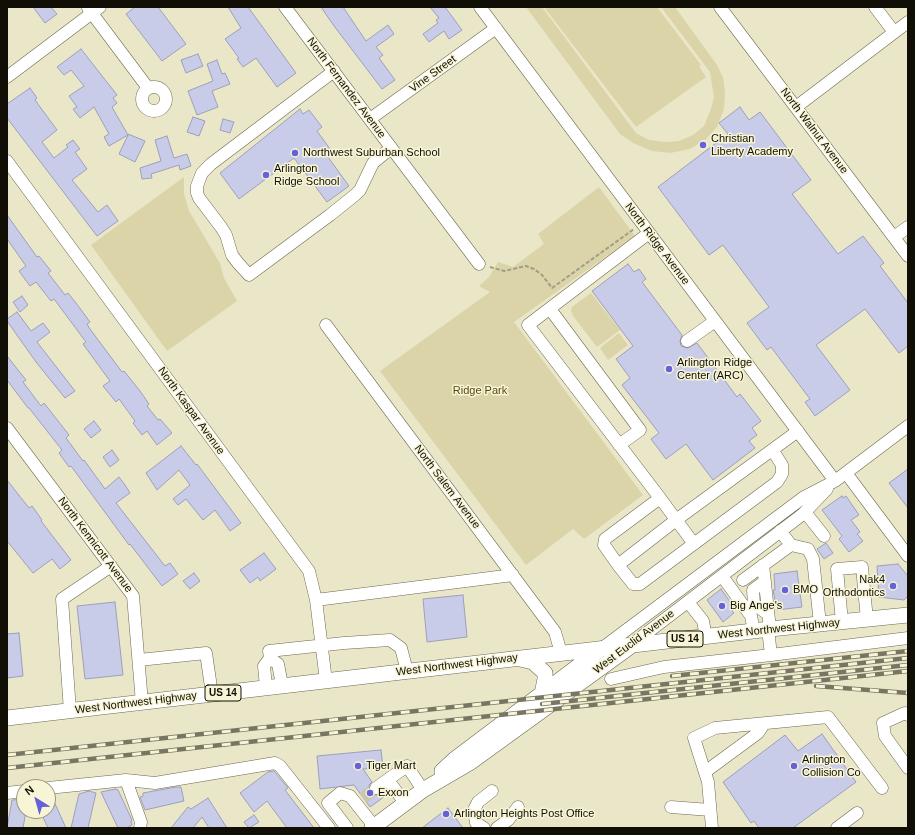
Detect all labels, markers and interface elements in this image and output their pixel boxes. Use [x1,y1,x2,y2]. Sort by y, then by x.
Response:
street label: North Fernandez Avenue [304,35,388,141]
street label: Vine Street [407,53,459,95]
street label: North Walnut Avenue [777,86,851,176]
place label: Christian Liberty Academy [711,132,793,158]
marker: Christian Liberty Academy [698,140,708,150]
place label: Northwest Suburban School [303,146,440,160]
marker: Northwest Suburban School [290,148,300,158]
place label: Arlington Ridge School [274,162,339,188]
marker: Arlington Ridge School [261,170,271,180]
street label: North Ridge Avenue [622,201,692,287]
place label: Arlington Ridge Center (ARC) [677,356,752,382]
marker: Arlington Ridge Center (ARC) [664,364,674,374]
street label: North Kaspar Avenue [155,365,227,457]
park label: Ridge Park [453,384,507,398]
street label: North Salem Avenue [411,443,483,531]
street label: North Kennicott Avenue [55,495,135,595]
place label: Nak4 Orthodontics [823,573,885,599]
marker: Nak4 Orthodontics [888,581,898,591]
place label: BMO [793,583,818,597]
marker: BMO [780,585,790,595]
place label: Big Ange's [730,599,782,613]
marker: Big Ange's [717,601,727,611]
street label: West Euclid Avenue [591,607,677,677]
street label: West Northwest Highway [717,616,841,642]
road number: US 14 [667,631,703,647]
street label: West Northwest Highway [395,651,519,679]
road number: US 14 [205,685,241,701]
street label: West Northwest Highway [74,689,198,717]
place label: Arlington Collision Co [802,753,861,779]
place label: Tiger Mart [366,759,416,773]
marker: Tiger Mart [353,761,363,771]
marker: Arlington Collision Co [789,761,799,771]
north arrow [16,779,56,819]
text: N [23,783,36,797]
place label: Exxon [378,786,409,800]
marker: Exxon [365,788,375,798]
place label: Arlington Heights Post Office [454,807,594,821]
marker: Arlington Heights Post Office [441,809,451,819]

